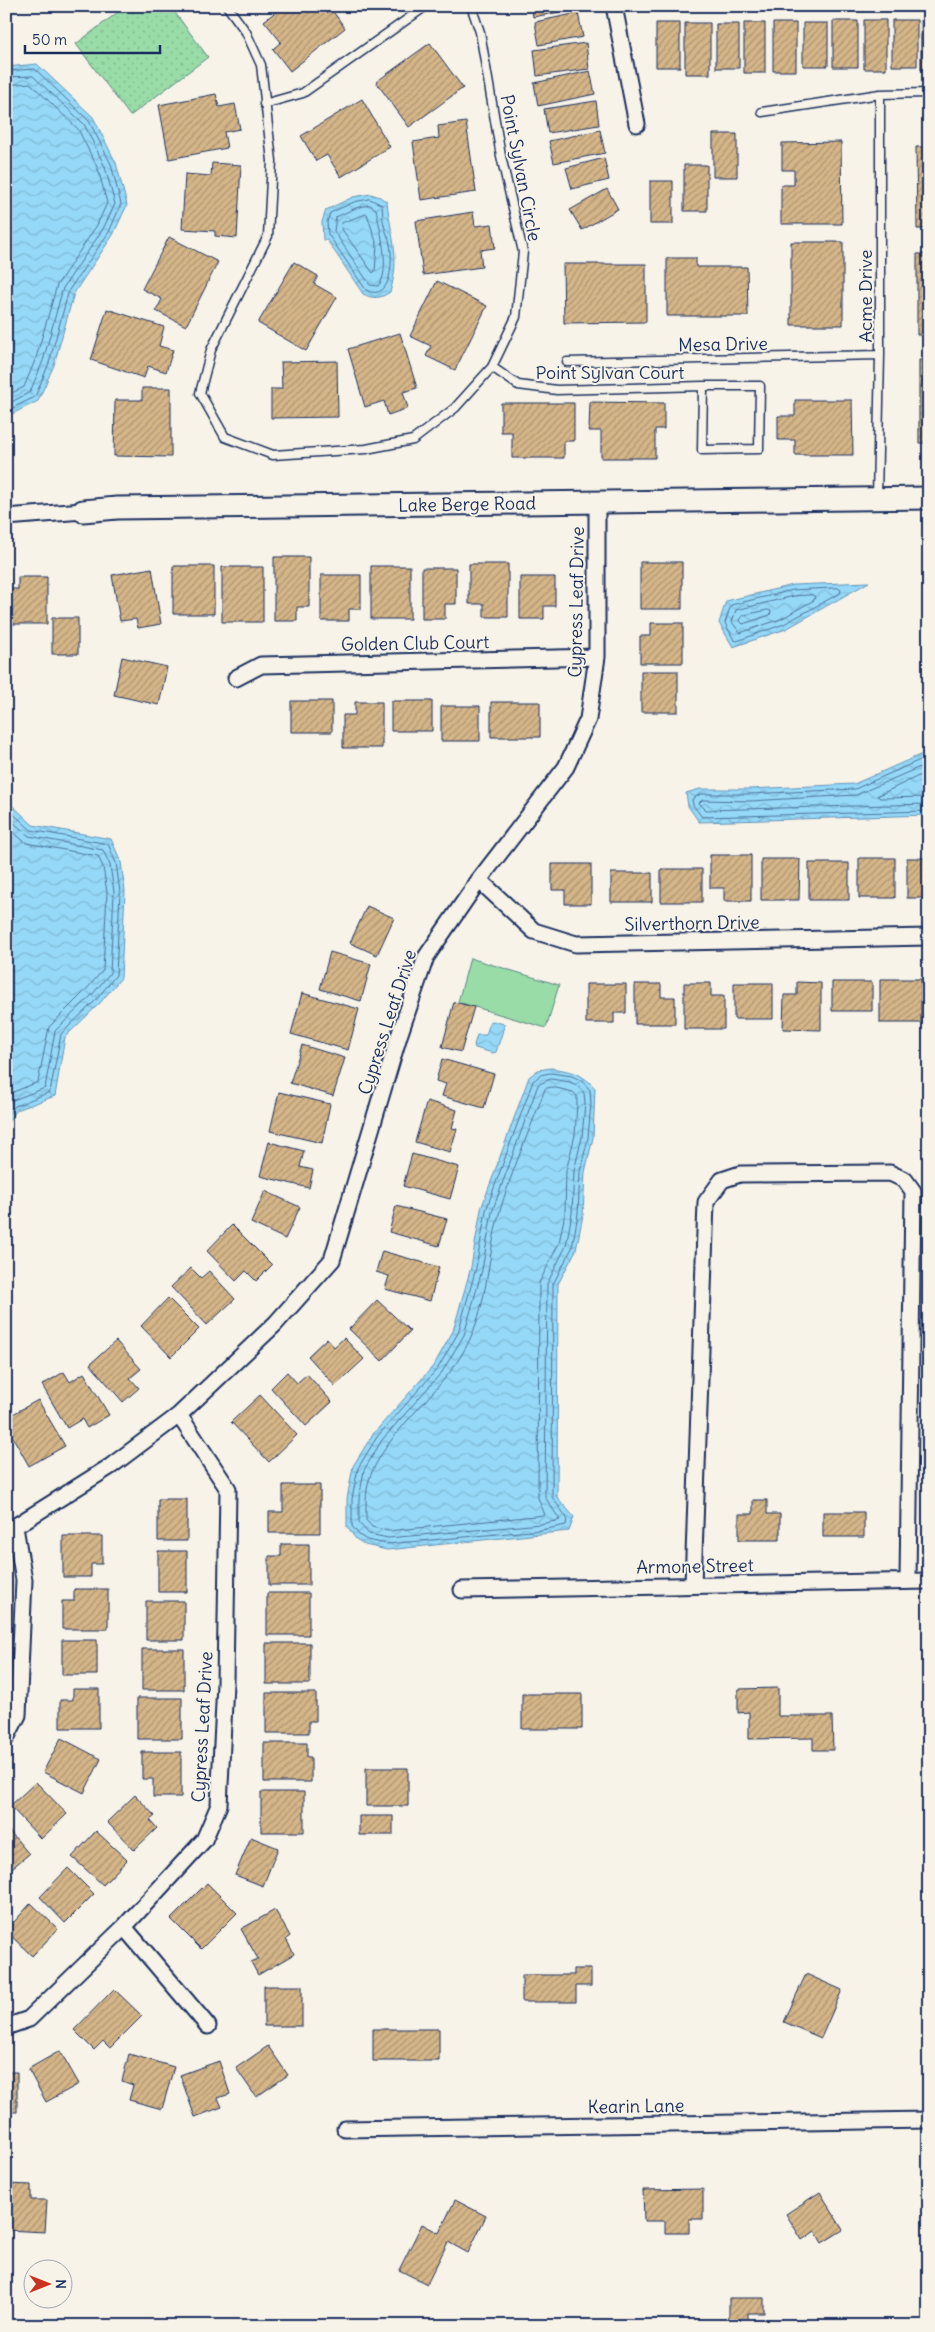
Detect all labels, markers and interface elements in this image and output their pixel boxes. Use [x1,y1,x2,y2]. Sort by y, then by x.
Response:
scale bar [25,22,160,54]
text: 50 m [32,30,67,49]
street label: Point Sylvan Circle [495,93,547,243]
street label: Acme Drive [854,249,877,343]
street label: Mesa Drive [678,332,768,356]
street label: Point Sylvan Court [536,361,684,384]
street label: Lake Berge Road [398,491,537,517]
street label: Cypress Leaf Drive [563,526,589,678]
street label: Golden Club Court [341,630,489,656]
street label: Silverthorn Drive [624,910,760,936]
street label: Cypress Leaf Drive [353,947,421,1097]
street label: Armone Street [636,1553,754,1579]
street label: Cypress Leaf Drive [187,1651,217,1803]
street label: Kearin Lane [587,2094,685,2118]
north arrow [22,2260,72,2310]
text: N [52,2279,70,2289]

